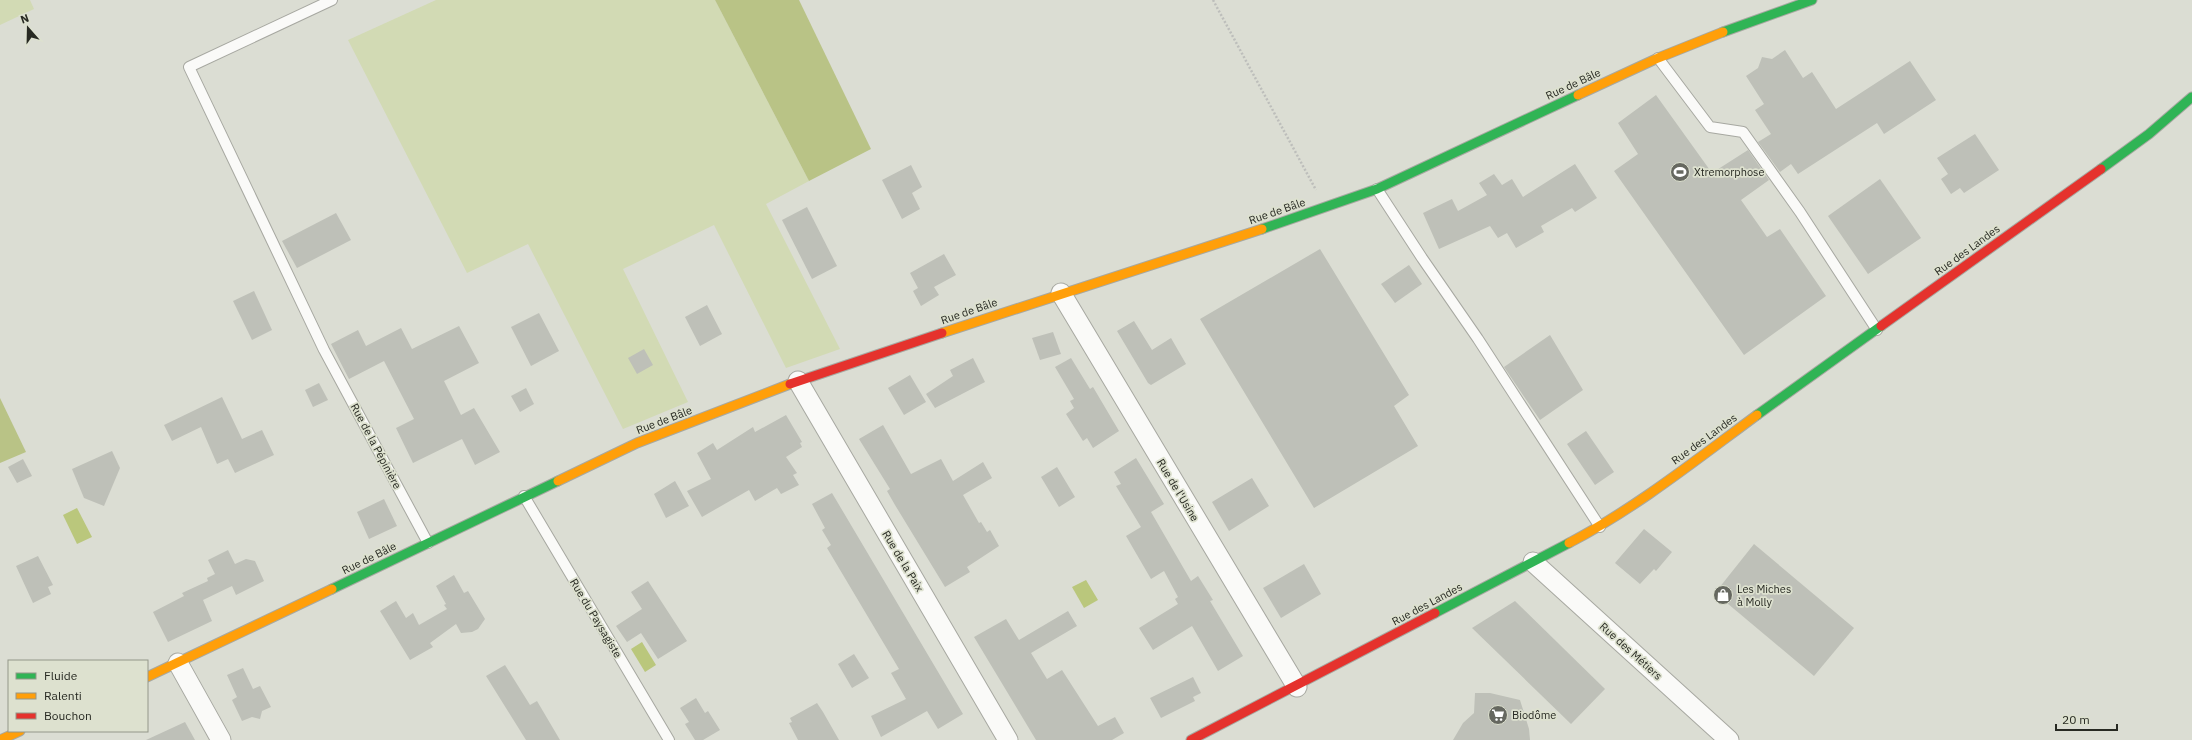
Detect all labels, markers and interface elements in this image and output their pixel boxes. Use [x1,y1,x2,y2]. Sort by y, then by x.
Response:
north arrow [8,8,48,48]
text: N [18,11,31,27]
street label: Rue de Bâle [1543,65,1603,103]
sports icon: Xtremorphose [1669,161,1691,183]
place label: Xtremorphose [1694,165,1765,179]
street label: Rue de Bâle [1247,195,1307,227]
street label: Rue des Landes [1931,222,2003,278]
street label: Rue de Bâle [939,295,999,327]
street label: Rue de la Pépinière [348,401,404,491]
street label: Rue de Bâle [634,403,694,437]
street label: Rue des Landes [1668,411,1740,467]
street label: Rue de l'Usine [1154,456,1202,524]
street label: Rue de la Paix [879,528,927,595]
street label: Rue de Bâle [339,539,399,577]
street label: Rue du Paysagiste [567,576,625,660]
street label: Rue des Landes [1389,580,1465,628]
place label: Les Miches à Molly [1737,582,1791,609]
shop icon: Les Miches à Molly [1712,584,1734,606]
street label: Rue des Métiers [1597,619,1665,683]
legend [8,660,148,732]
text: Fluide [44,668,78,683]
text: Ralenti [44,688,82,703]
supermarket icon: Biodôme [1487,704,1509,726]
scale bar [2056,706,2117,732]
text: Bouchon [44,708,92,723]
place label: Biodôme [1512,708,1556,722]
text: 20 m [2062,712,2090,727]

